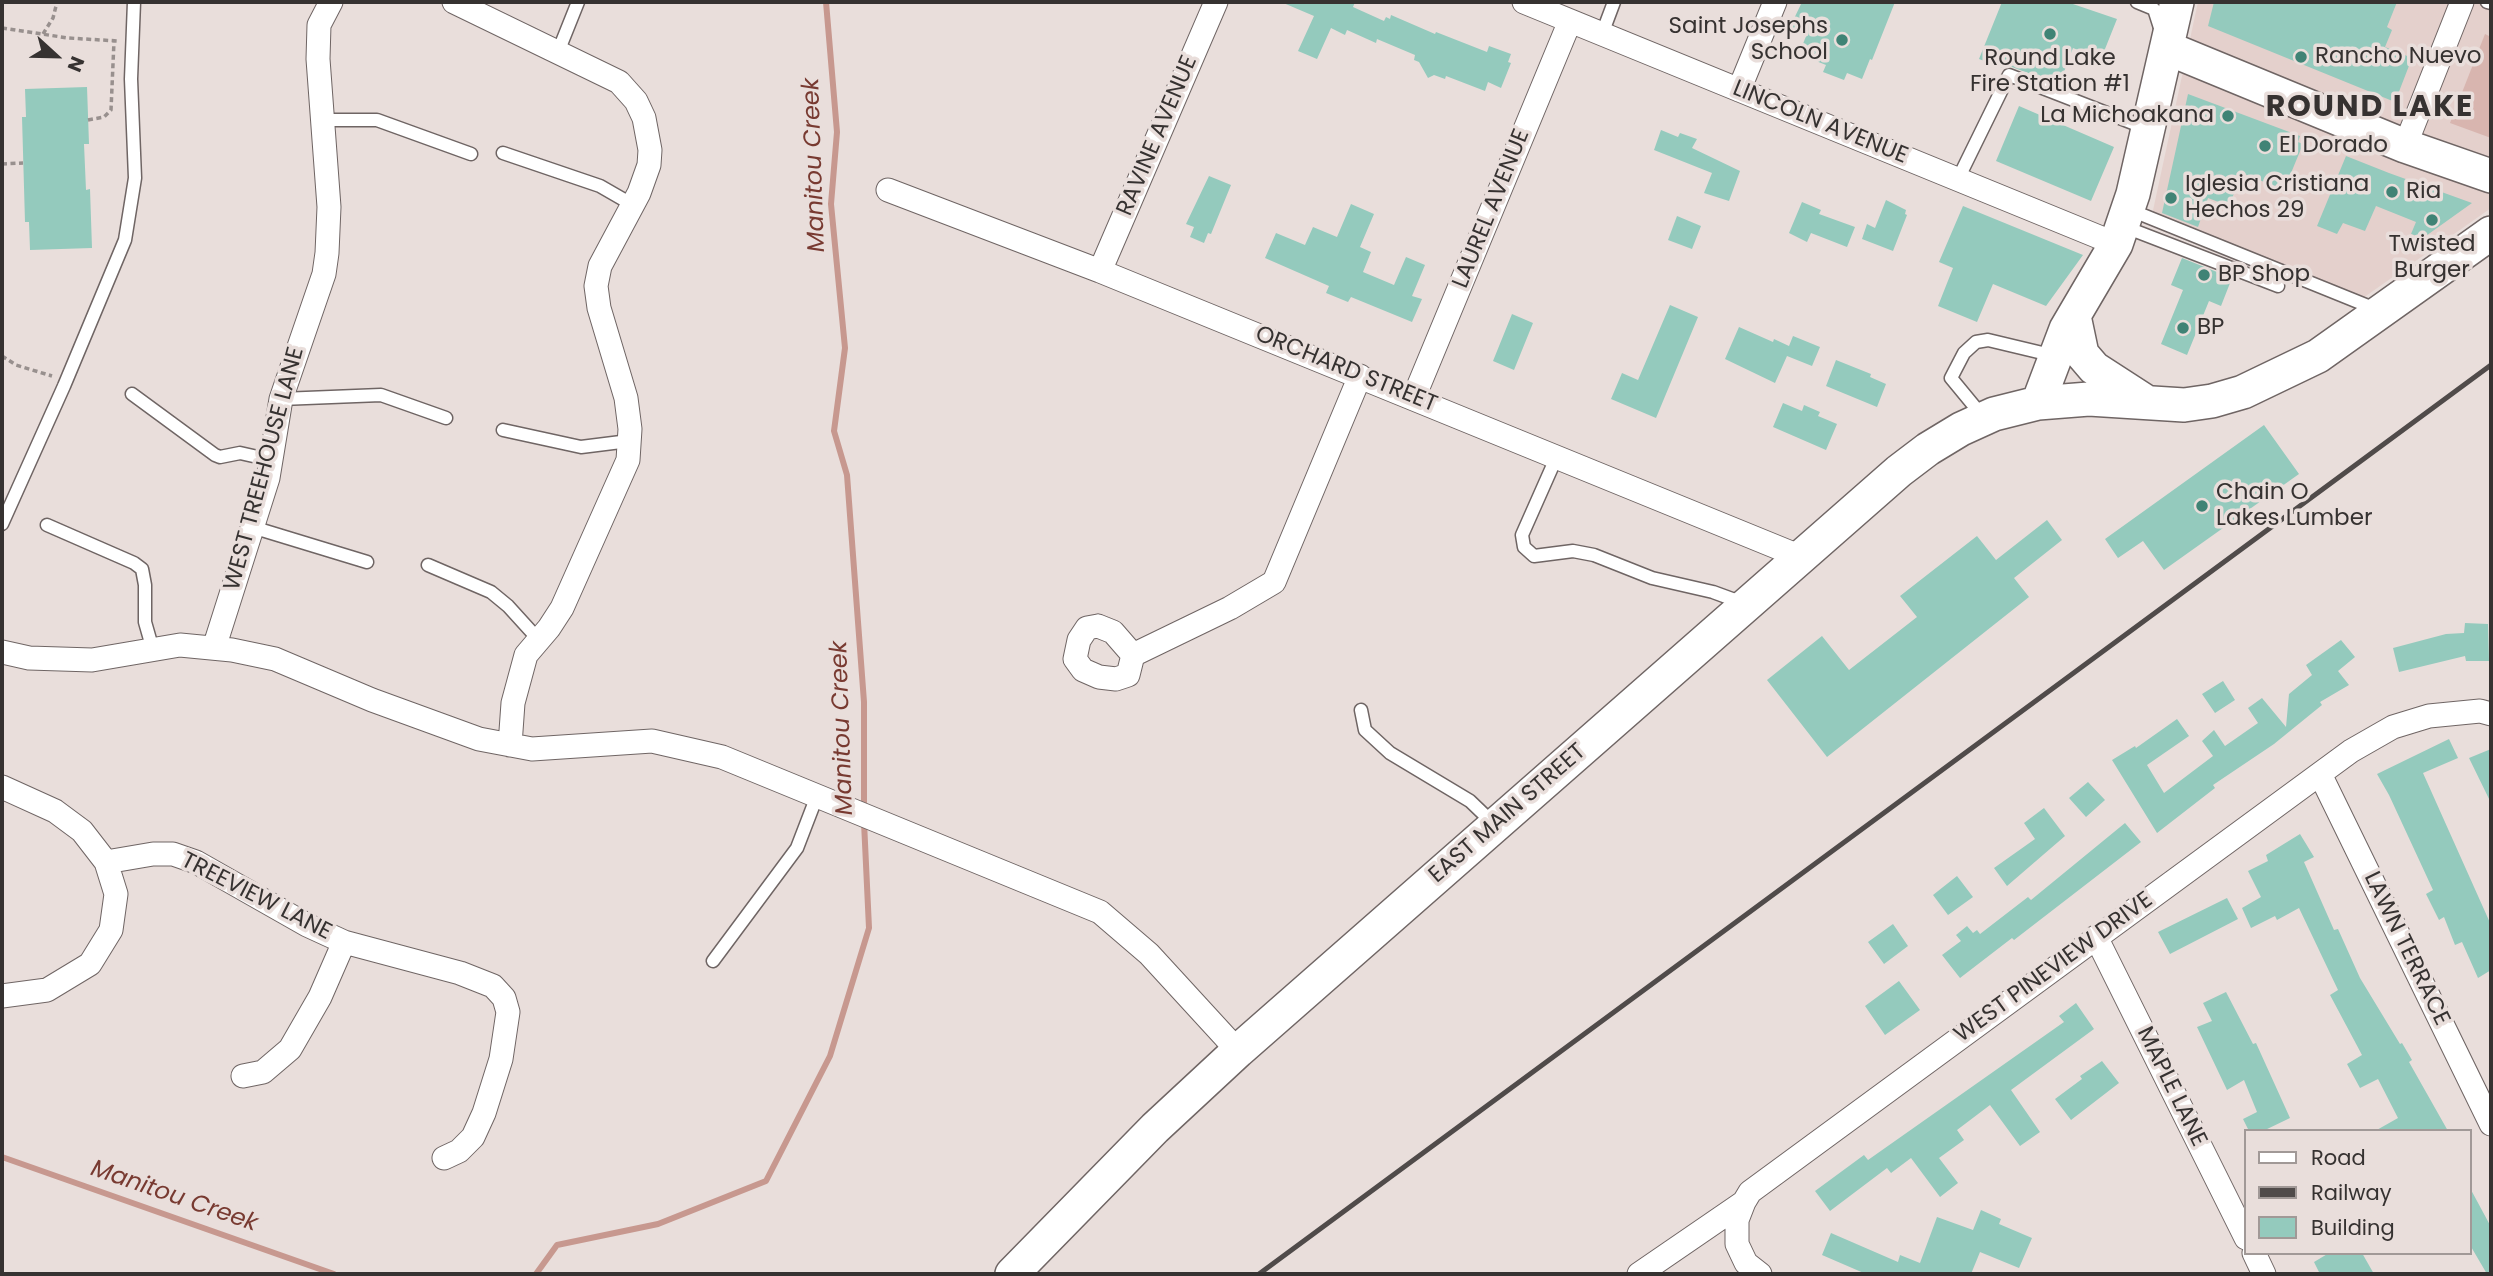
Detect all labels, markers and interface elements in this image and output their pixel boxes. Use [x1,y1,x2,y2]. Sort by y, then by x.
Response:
place label: Saint Josephs School [1669,13,1828,67]
north arrow [21,21,91,91]
marker: Round Lake Fire Station #1 [2042,26,2058,42]
marker: Saint Josephs School [1834,32,1850,48]
place label: Rancho Nuevo [2315,43,2482,71]
place label: Round Lake Fire Station #1 [1970,45,2130,99]
marker: Rancho Nuevo [2293,49,2309,65]
text: N [61,52,91,76]
street label: RAVINE AVENUE [1112,52,1204,220]
street label: LINCOLN AVENUE [1729,75,1911,171]
water label: Manitou Creek [798,77,832,253]
district label: ROUND LAKE [2267,90,2473,126]
place label: La Michoakana [2040,102,2214,130]
marker: La Michoakana [2220,108,2236,124]
street label: LAUREL AVENUE [1448,125,1536,293]
place label: El Dorado [2279,132,2388,160]
marker: El Dorado [2257,138,2273,154]
place label: Iglesia Cristiana Hechos 29 [2185,171,2369,225]
place label: Ria [2406,178,2441,206]
marker: Ria [2384,184,2400,200]
marker: Iglesia Cristiana Hechos 29 [2163,190,2179,206]
marker: Twisted Burger [2424,212,2440,228]
place label: Twisted Burger [2388,231,2476,285]
place label: BP Shop [2218,261,2310,289]
marker: BP Shop [2196,267,2212,283]
place label: BP [2197,314,2224,342]
marker: BP [2175,320,2191,336]
street label: ORCHARD STREET [1251,321,1441,419]
street label: WEST TREEHOUSE LANE [219,344,311,594]
place label: Chain O Lakes Lumber [2216,479,2372,533]
marker: Chain O Lakes Lumber [2194,498,2210,514]
water label: Manitou Creek [826,640,860,816]
street label: EAST MAIN STREET [1424,738,1592,890]
street label: TREEVIEW LANE [176,847,336,947]
street label: LAWN TERRACE [2357,868,2455,1030]
street label: WEST PINEVIEW DRIVE [1950,887,2158,1049]
street label: MAPLE LANE [2130,1023,2212,1151]
legend [2244,1129,2472,1255]
text: Road [2311,1143,2366,1172]
water label: Manitou Creek [87,1155,261,1239]
text: Railway [2311,1178,2392,1207]
text: Building [2311,1213,2395,1242]

